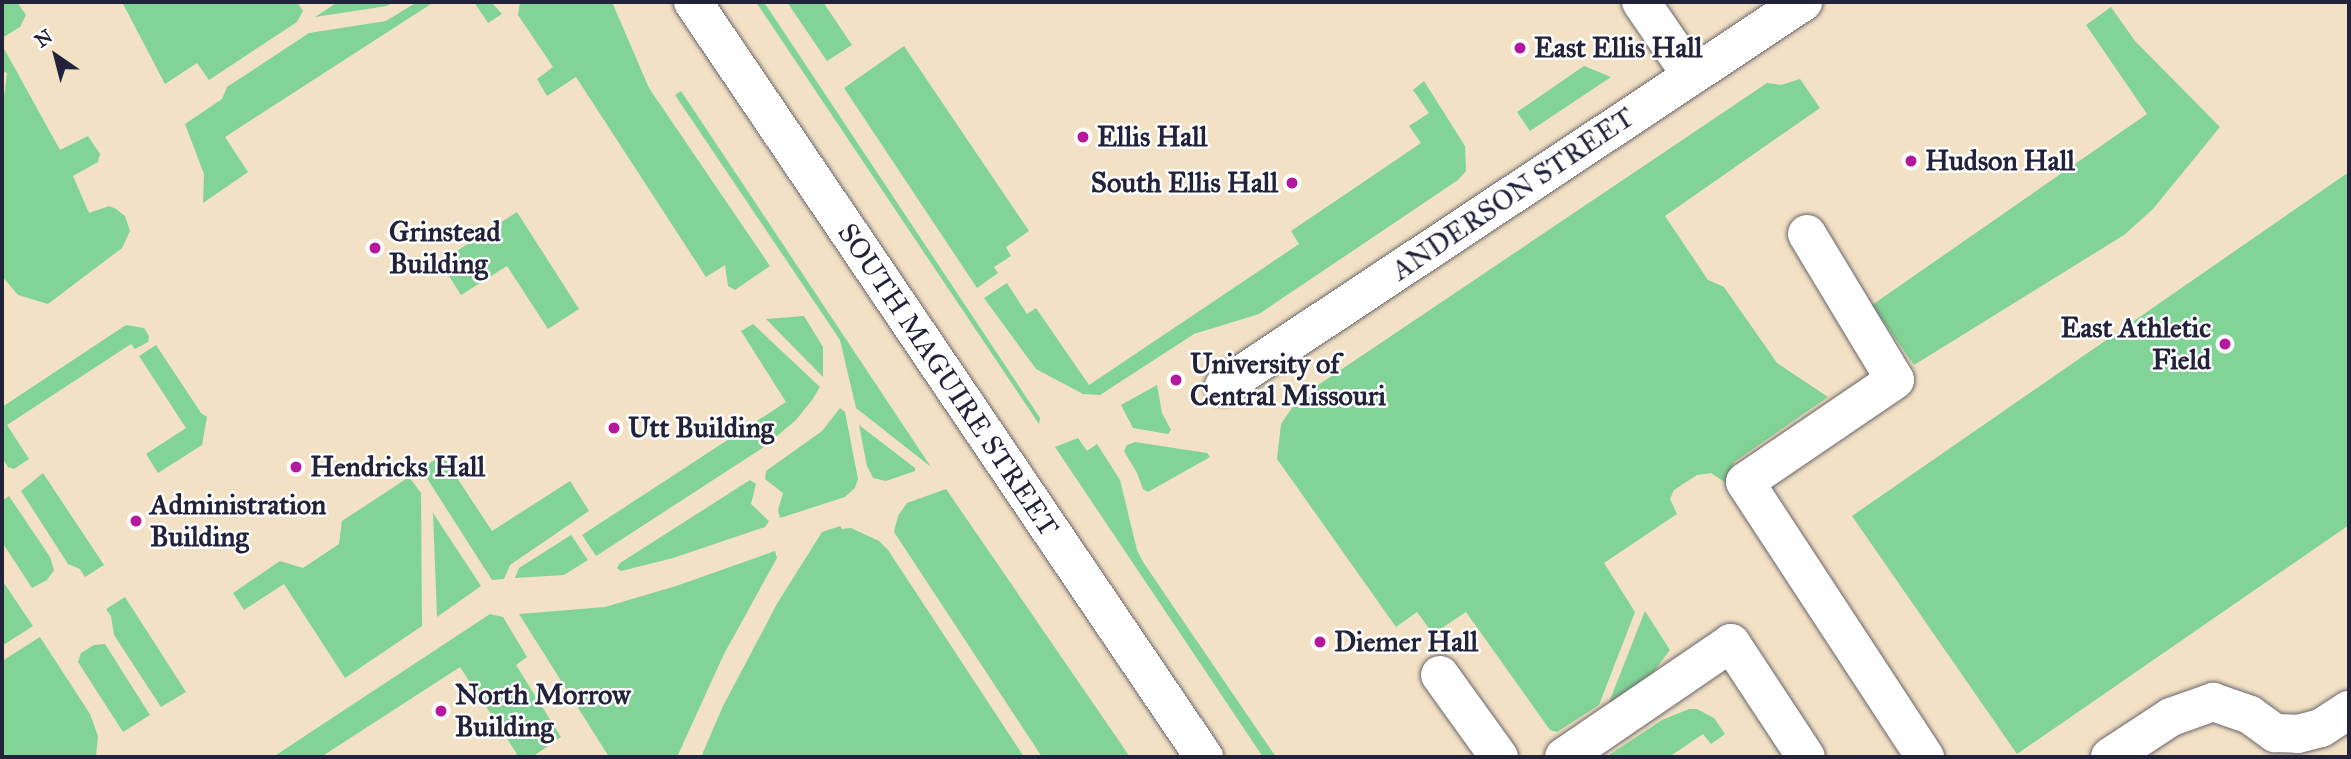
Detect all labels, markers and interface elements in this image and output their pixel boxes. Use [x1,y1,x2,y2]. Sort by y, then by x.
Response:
north arrow [21,21,91,91]
text: N [30,24,57,52]
place label: East Ellis Hall [1534,31,1702,65]
marker: East Ellis Hall [1512,40,1528,56]
street label: ANDERSON STREET [1385,100,1641,288]
place label: Ellis Hall [1097,120,1207,154]
marker: Ellis Hall [1075,129,1091,145]
place label: Hudson Hall [1925,144,2075,178]
marker: Hudson Hall [1903,153,1919,169]
place label: South Ellis Hall [1091,166,1278,200]
marker: South Ellis Hall [1284,175,1300,191]
place label: Grinstead Building [389,215,500,281]
street label: SOUTH MAGUIRE STREET [831,217,1065,543]
marker: Grinstead Building [367,240,383,256]
place label: East Athletic Field [2060,311,2211,377]
marker: East Athletic Field [2217,336,2233,352]
place label: University of Central Missouri [1190,347,1386,413]
marker: University of Central Missouri [1168,372,1184,388]
place label: Utt Building [628,411,774,445]
marker: Utt Building [606,420,622,436]
place label: Hendricks Hall [310,450,485,484]
marker: Hendricks Hall [288,459,304,475]
place label: Administration Building [150,488,326,554]
marker: Administration Building [128,513,144,529]
place label: Diemer Hall [1334,625,1478,659]
marker: Diemer Hall [1312,634,1328,650]
place label: North Morrow Building [455,678,631,744]
marker: North Morrow Building [433,703,449,719]

